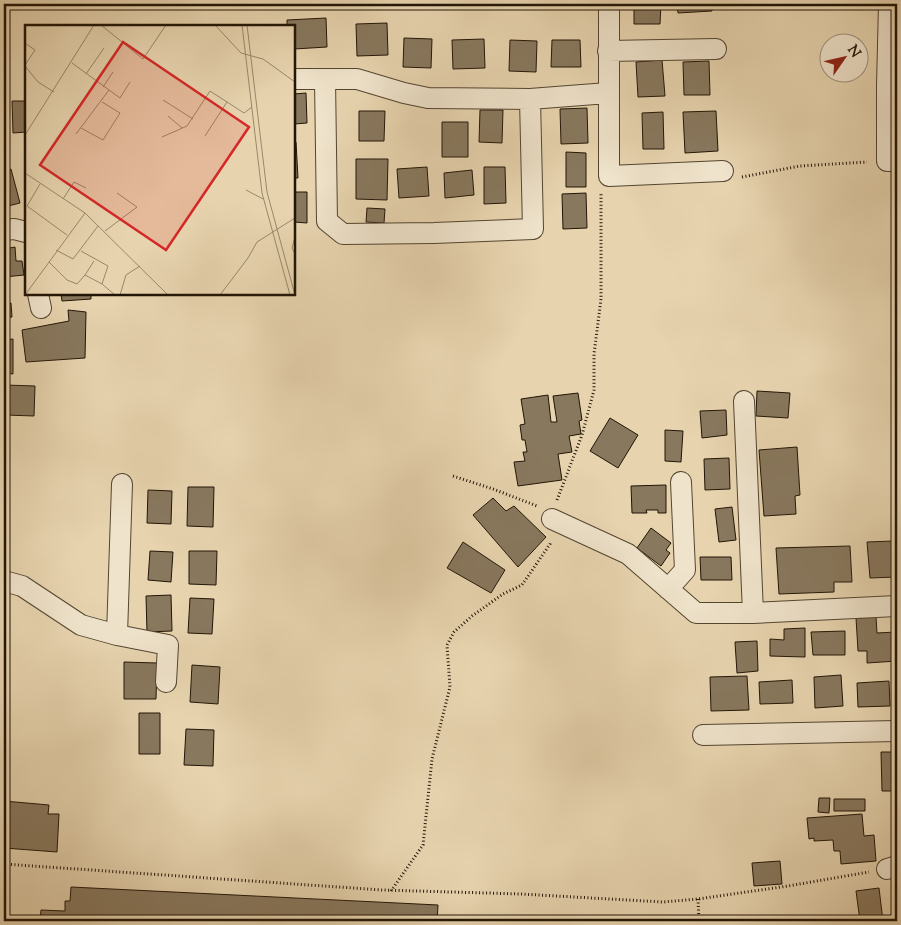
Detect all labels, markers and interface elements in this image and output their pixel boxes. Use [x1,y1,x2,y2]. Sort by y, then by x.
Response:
inset map [25,25,295,295]
north arrow [818,32,868,82]
text: N [842,42,865,62]

